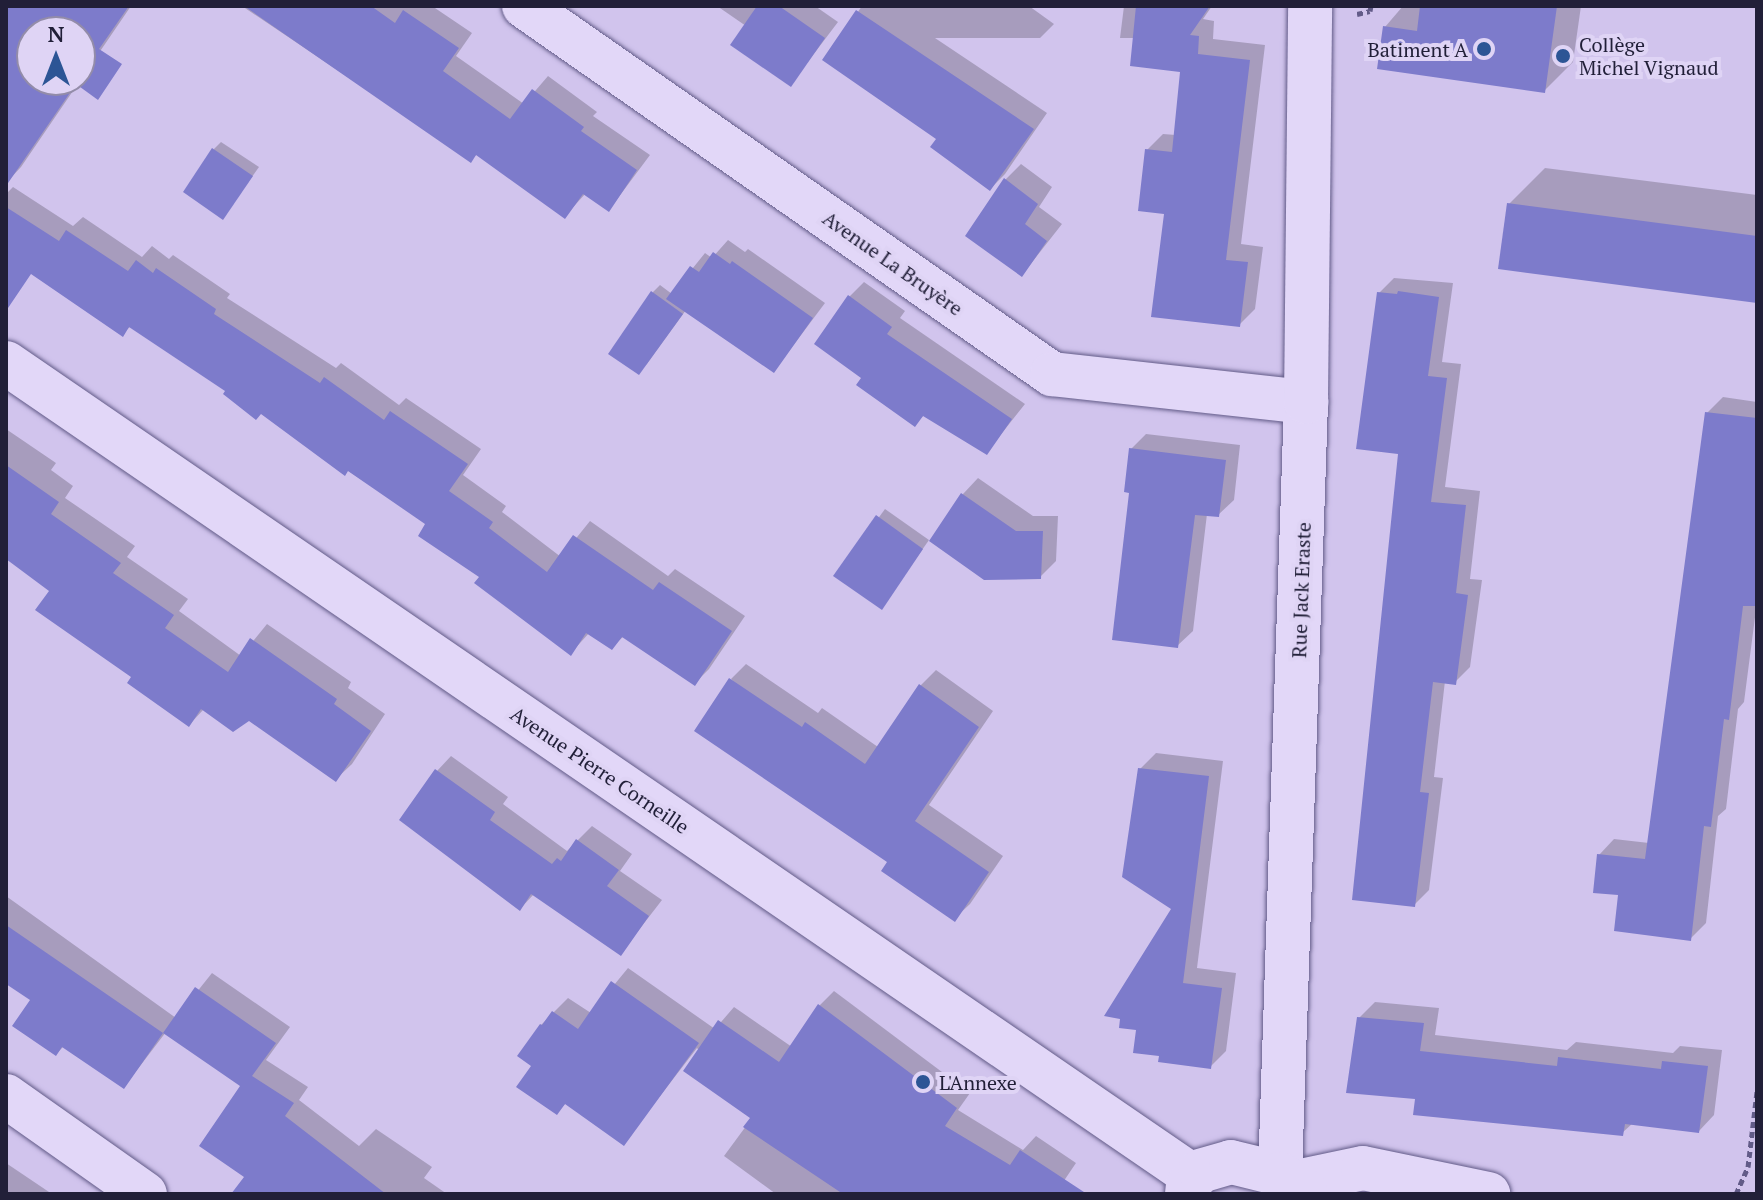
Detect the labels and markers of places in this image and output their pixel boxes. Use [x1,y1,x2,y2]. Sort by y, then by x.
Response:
place label: Collège Michel Vignaud [1579,32,1719,79]
place label: Batiment A [1367,37,1468,61]
marker: Batiment A [1475,40,1493,58]
marker: Collège Michel Vignaud [1554,47,1572,65]
place label: L'Annexe [939,1070,1017,1094]
marker: L'Annexe [914,1073,932,1091]

